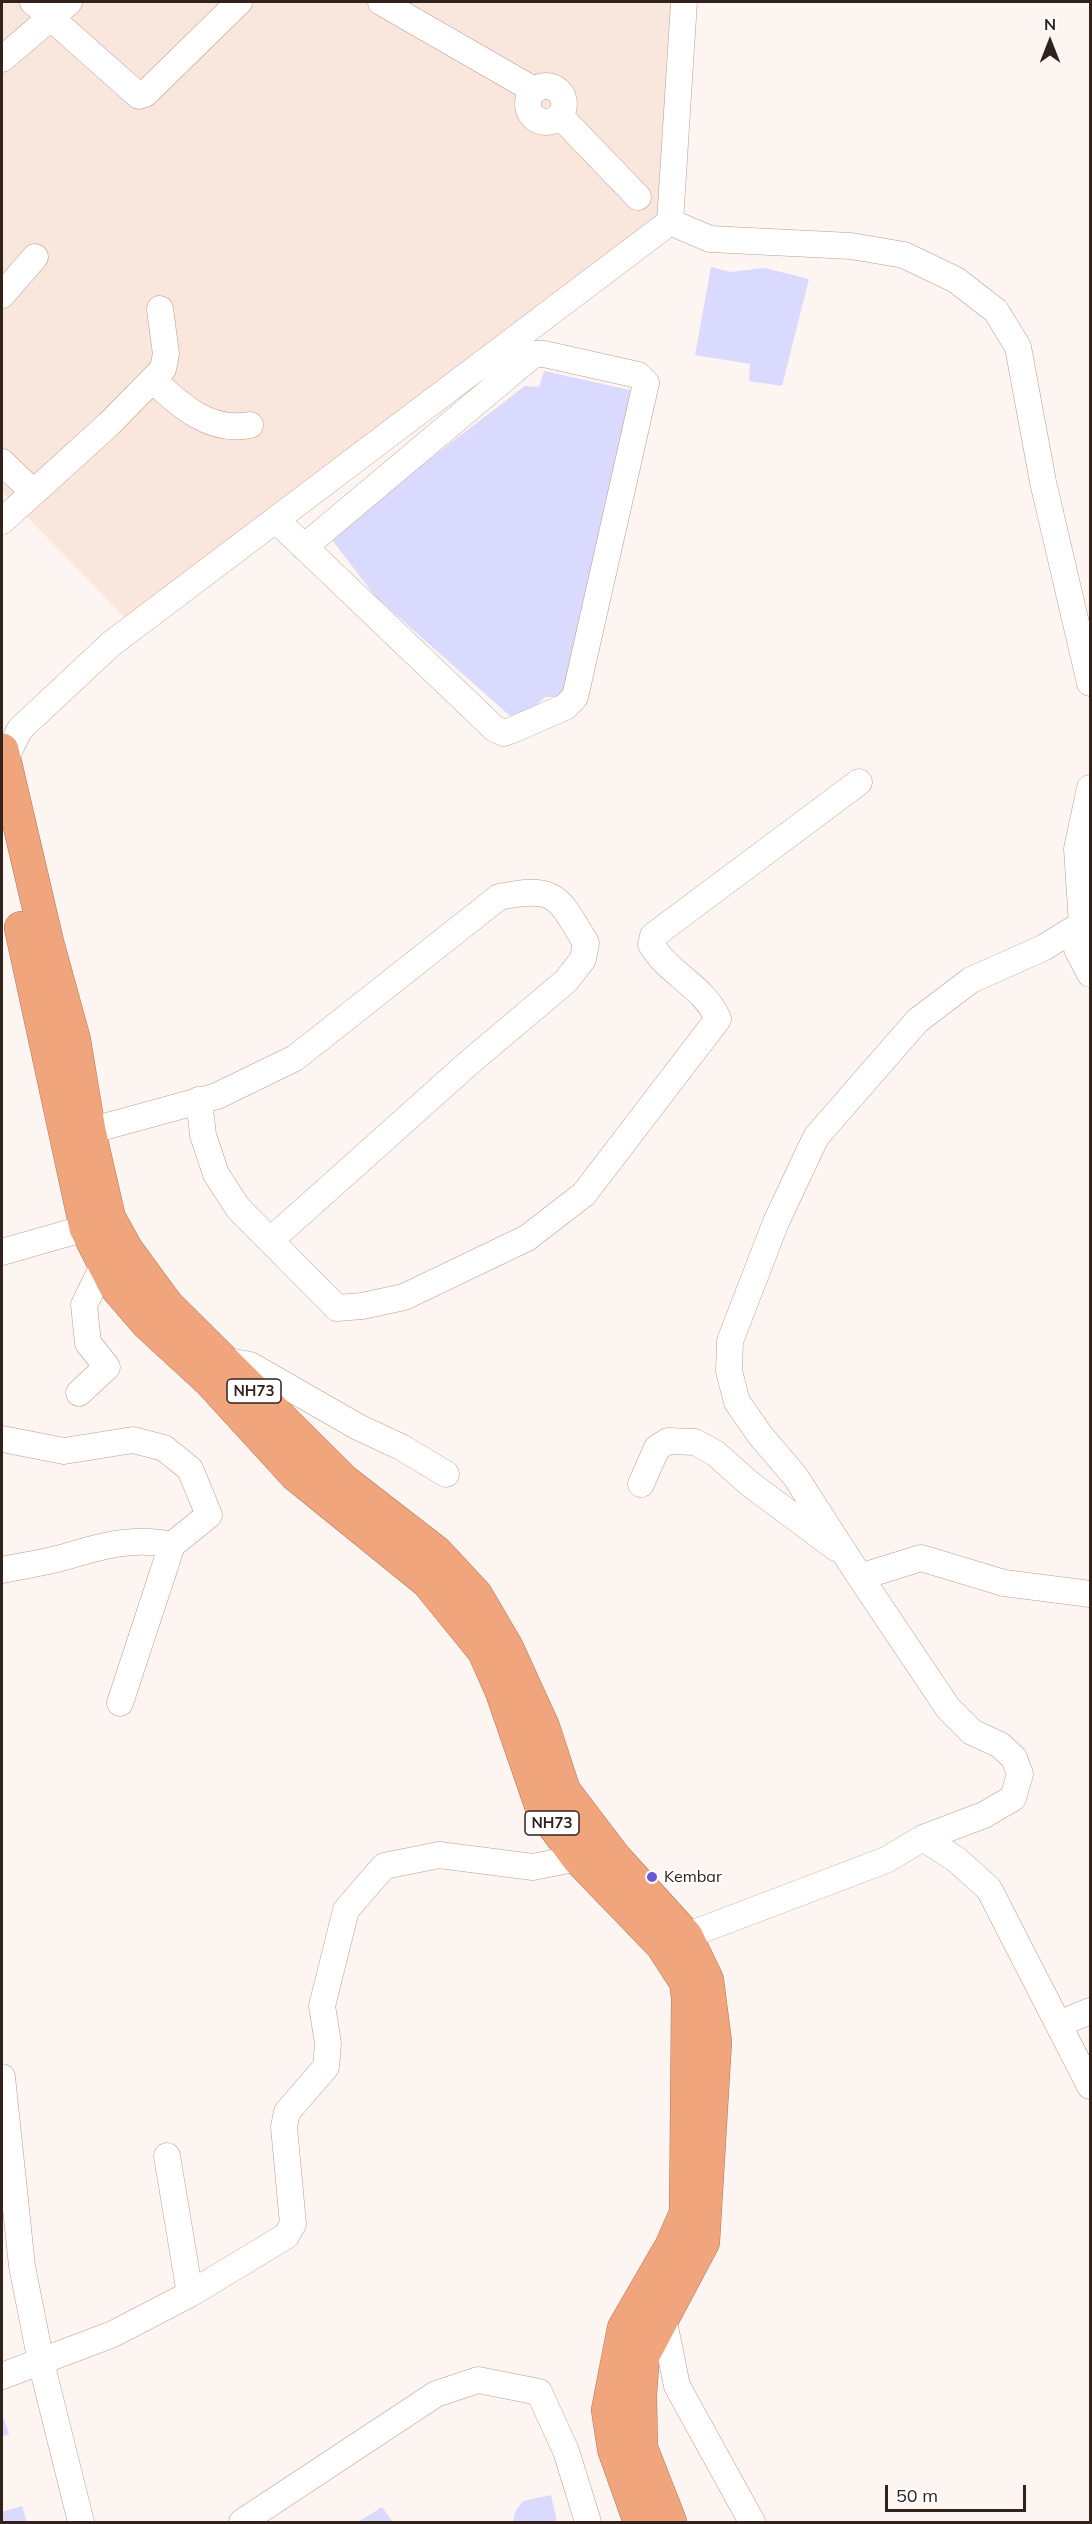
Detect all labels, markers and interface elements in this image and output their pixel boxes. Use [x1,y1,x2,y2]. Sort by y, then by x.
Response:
north arrow [1020,12,1080,72]
text: N [1044,14,1056,34]
road number: NH73 [227,1379,281,1403]
road number: NH73 [525,1811,579,1835]
place label: Kembar [664,1867,722,1887]
marker: Kembar [645,1870,659,1884]
scale bar [888,2473,1029,2511]
text: 50 m [896,2484,938,2507]

